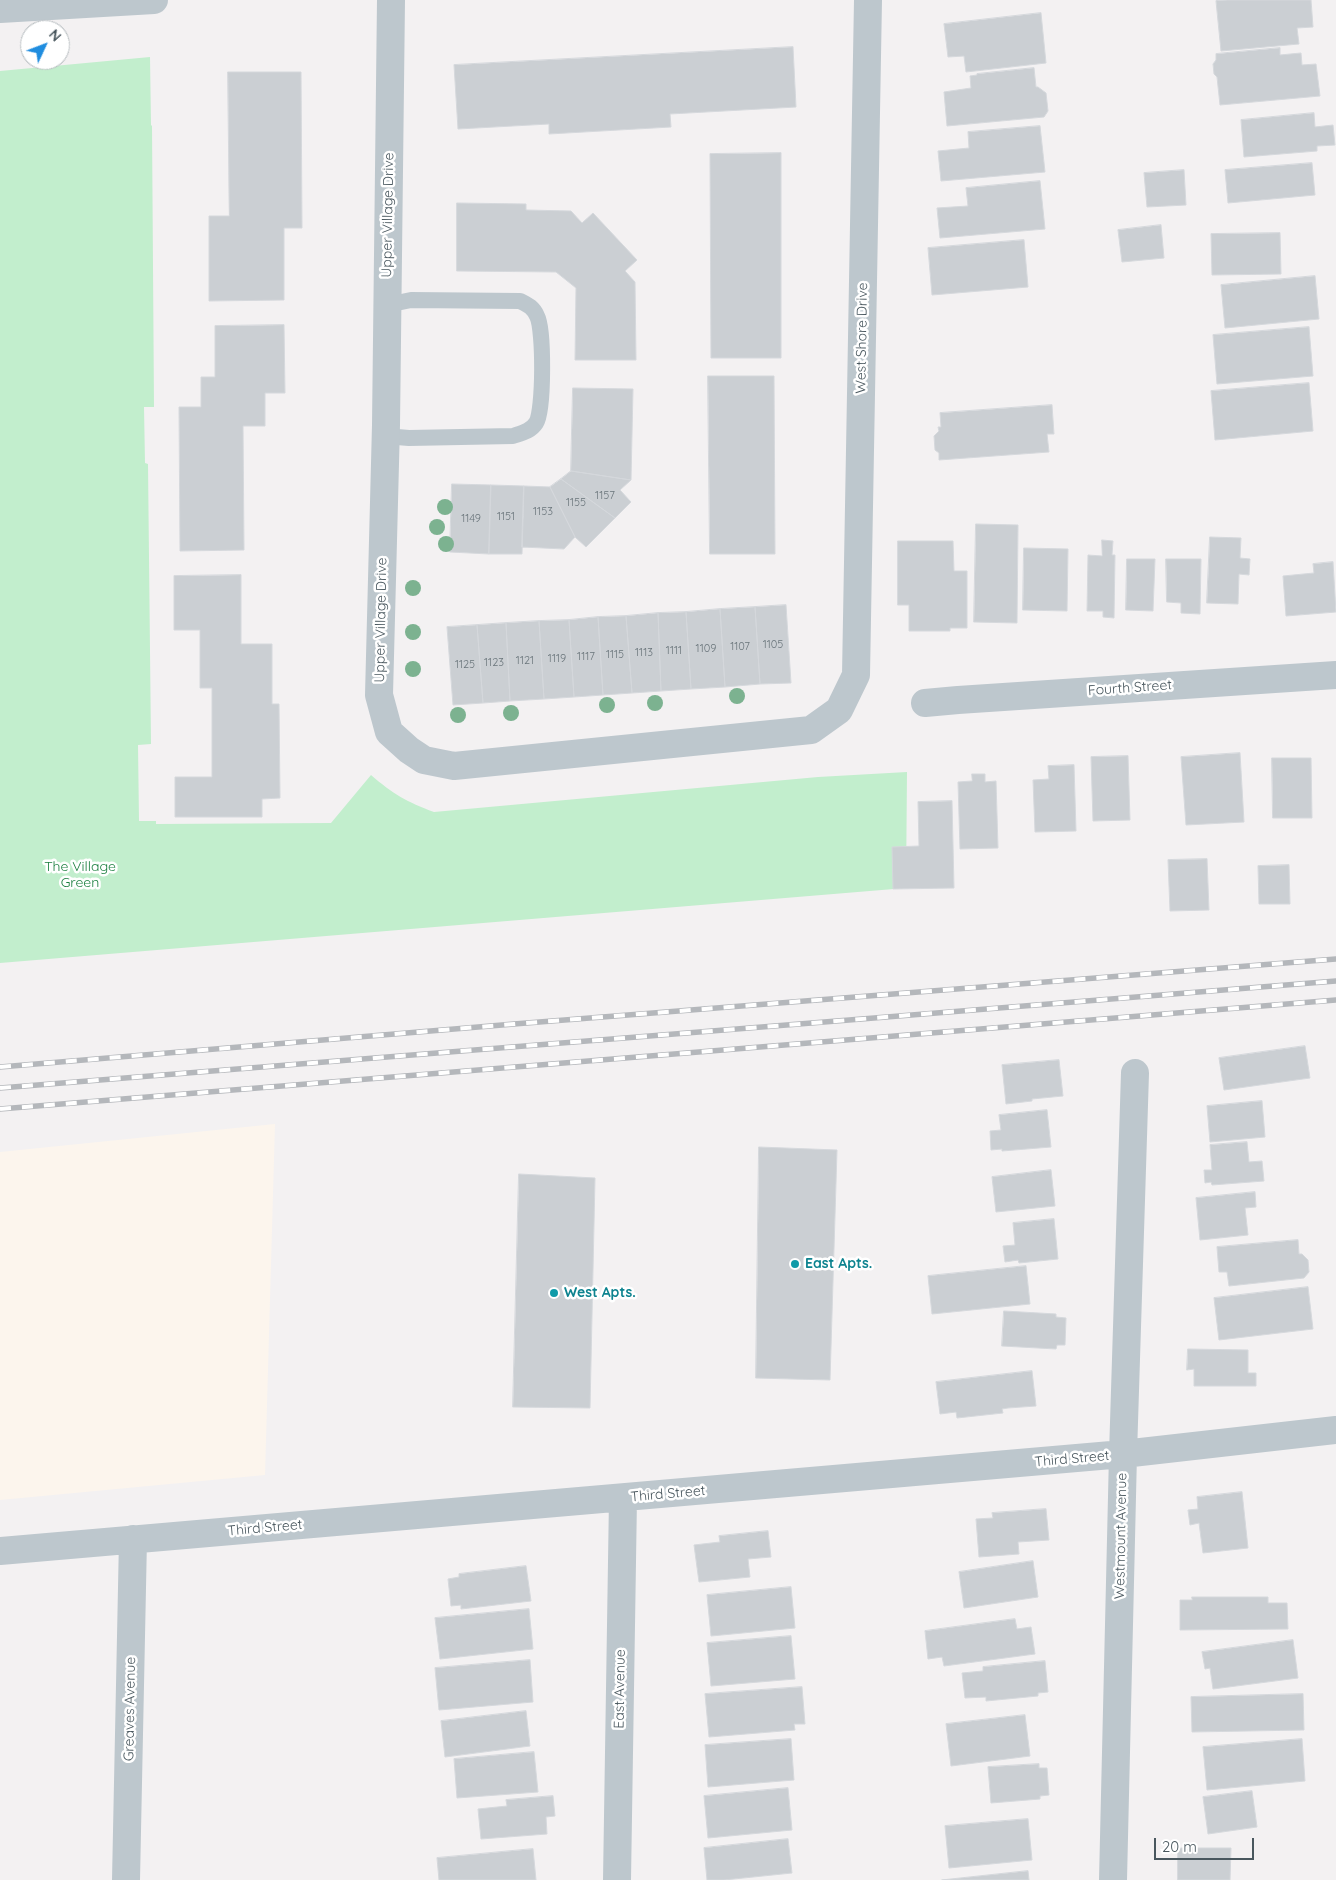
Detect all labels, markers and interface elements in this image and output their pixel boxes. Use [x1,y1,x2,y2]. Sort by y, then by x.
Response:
north arrow [20,20,70,70]
text: N [45,26,65,45]
street label: Upper Village Drive [379,152,397,278]
street label: West Shore Drive [853,282,871,394]
house number: 1157 [595,489,615,503]
house number: 1155 [566,496,586,510]
house number: 1153 [533,505,553,519]
house number: 1151 [497,510,515,524]
house number: 1149 [461,512,481,526]
street label: Upper Village Drive [372,557,390,683]
house number: 1105 [763,638,783,652]
house number: 1107 [730,640,750,654]
house number: 1109 [696,642,716,656]
house number: 1111 [666,644,682,658]
house number: 1113 [635,646,653,660]
house number: 1115 [606,648,624,662]
house number: 1117 [577,650,595,664]
house number: 1119 [548,652,566,666]
house number: 1121 [516,654,534,668]
house number: 1123 [484,656,504,670]
house number: 1125 [455,658,475,672]
street label: Fourth Street [1087,677,1173,699]
park label: The Village Green [44,859,116,892]
place label: East Apts. [805,1256,872,1272]
marker: East Apts. [789,1258,801,1270]
place label: West Apts. [564,1285,636,1301]
marker: West Apts. [548,1287,560,1299]
street label: Third Street [1034,1447,1110,1471]
street label: Westmount Avenue [1111,1473,1131,1599]
street label: Third Street [630,1482,706,1506]
street label: Third Street [227,1516,303,1540]
street label: East Avenue [611,1649,629,1729]
street label: Greaves Avenue [121,1657,139,1761]
scale bar [1156,1828,1256,1860]
text: 20 m [1162,1837,1197,1856]

